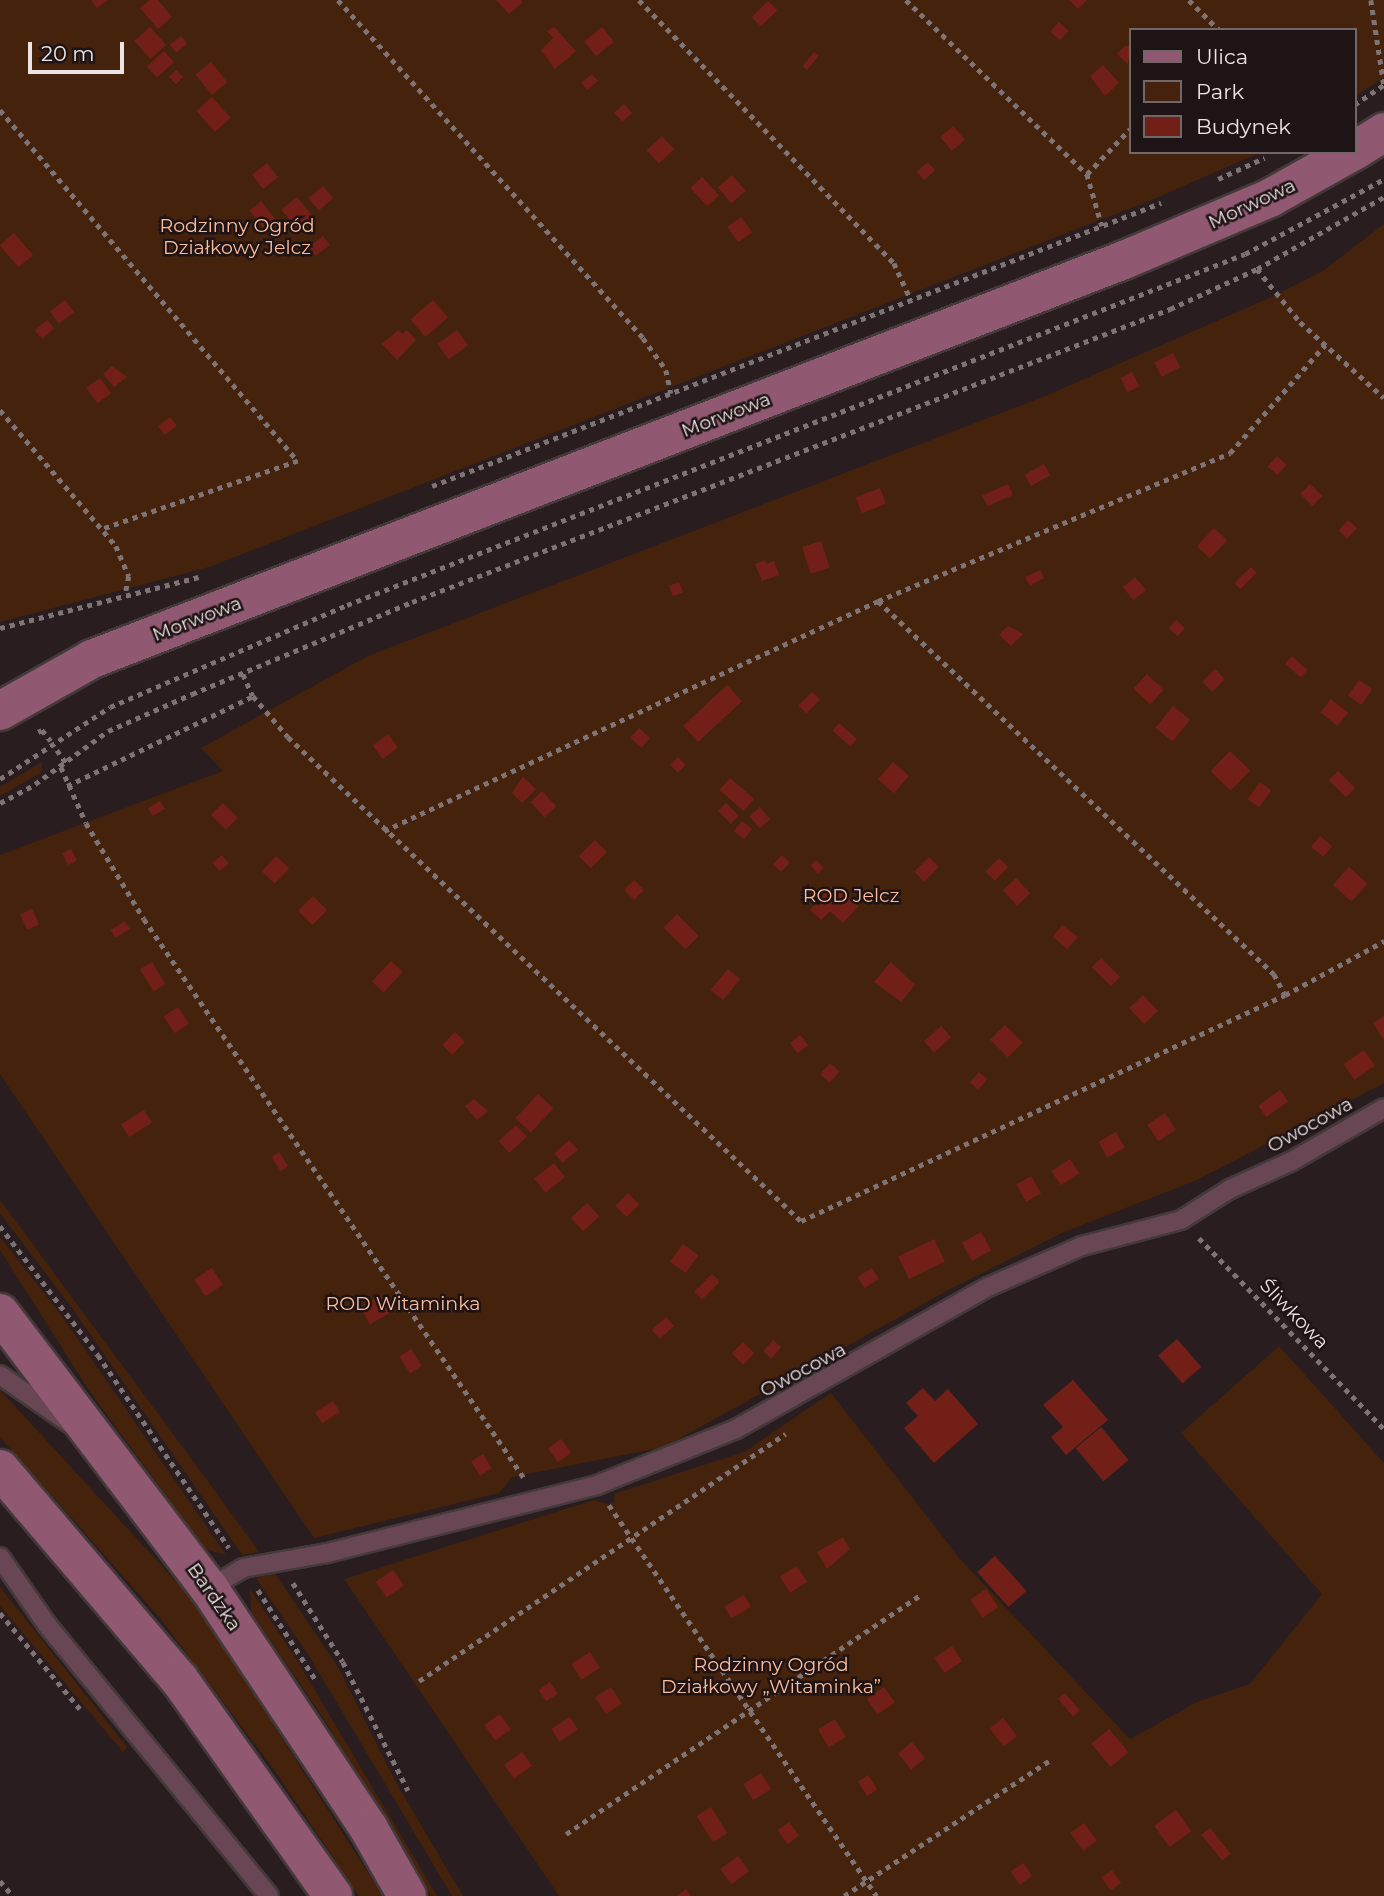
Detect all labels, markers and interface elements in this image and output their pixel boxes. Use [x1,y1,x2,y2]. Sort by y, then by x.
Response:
scale bar [32,28,128,72]
legend [1128,28,1356,154]
text: 20 m [41,41,95,66]
text: Ulica [1196,44,1248,69]
text: Park [1196,79,1244,104]
text: Budynek [1196,114,1291,139]
street label: Morwowa [1205,174,1299,234]
park label: Rodzinny Ogród Działkowy Jelcz [159,215,315,259]
street label: Morwowa [678,388,774,442]
street label: Morwowa [149,592,245,646]
park label: ROD Jelcz [803,885,899,907]
street label: Owocowa [1263,1092,1357,1158]
street label: Śliwkowa [1255,1274,1333,1354]
park label: ROD Witaminka [325,1293,481,1315]
street label: Owocowa [756,1338,850,1402]
street label: Bardzka [182,1559,246,1635]
park label: Rodzinny Ogród Działkowy „Witaminka” [661,1654,881,1698]

